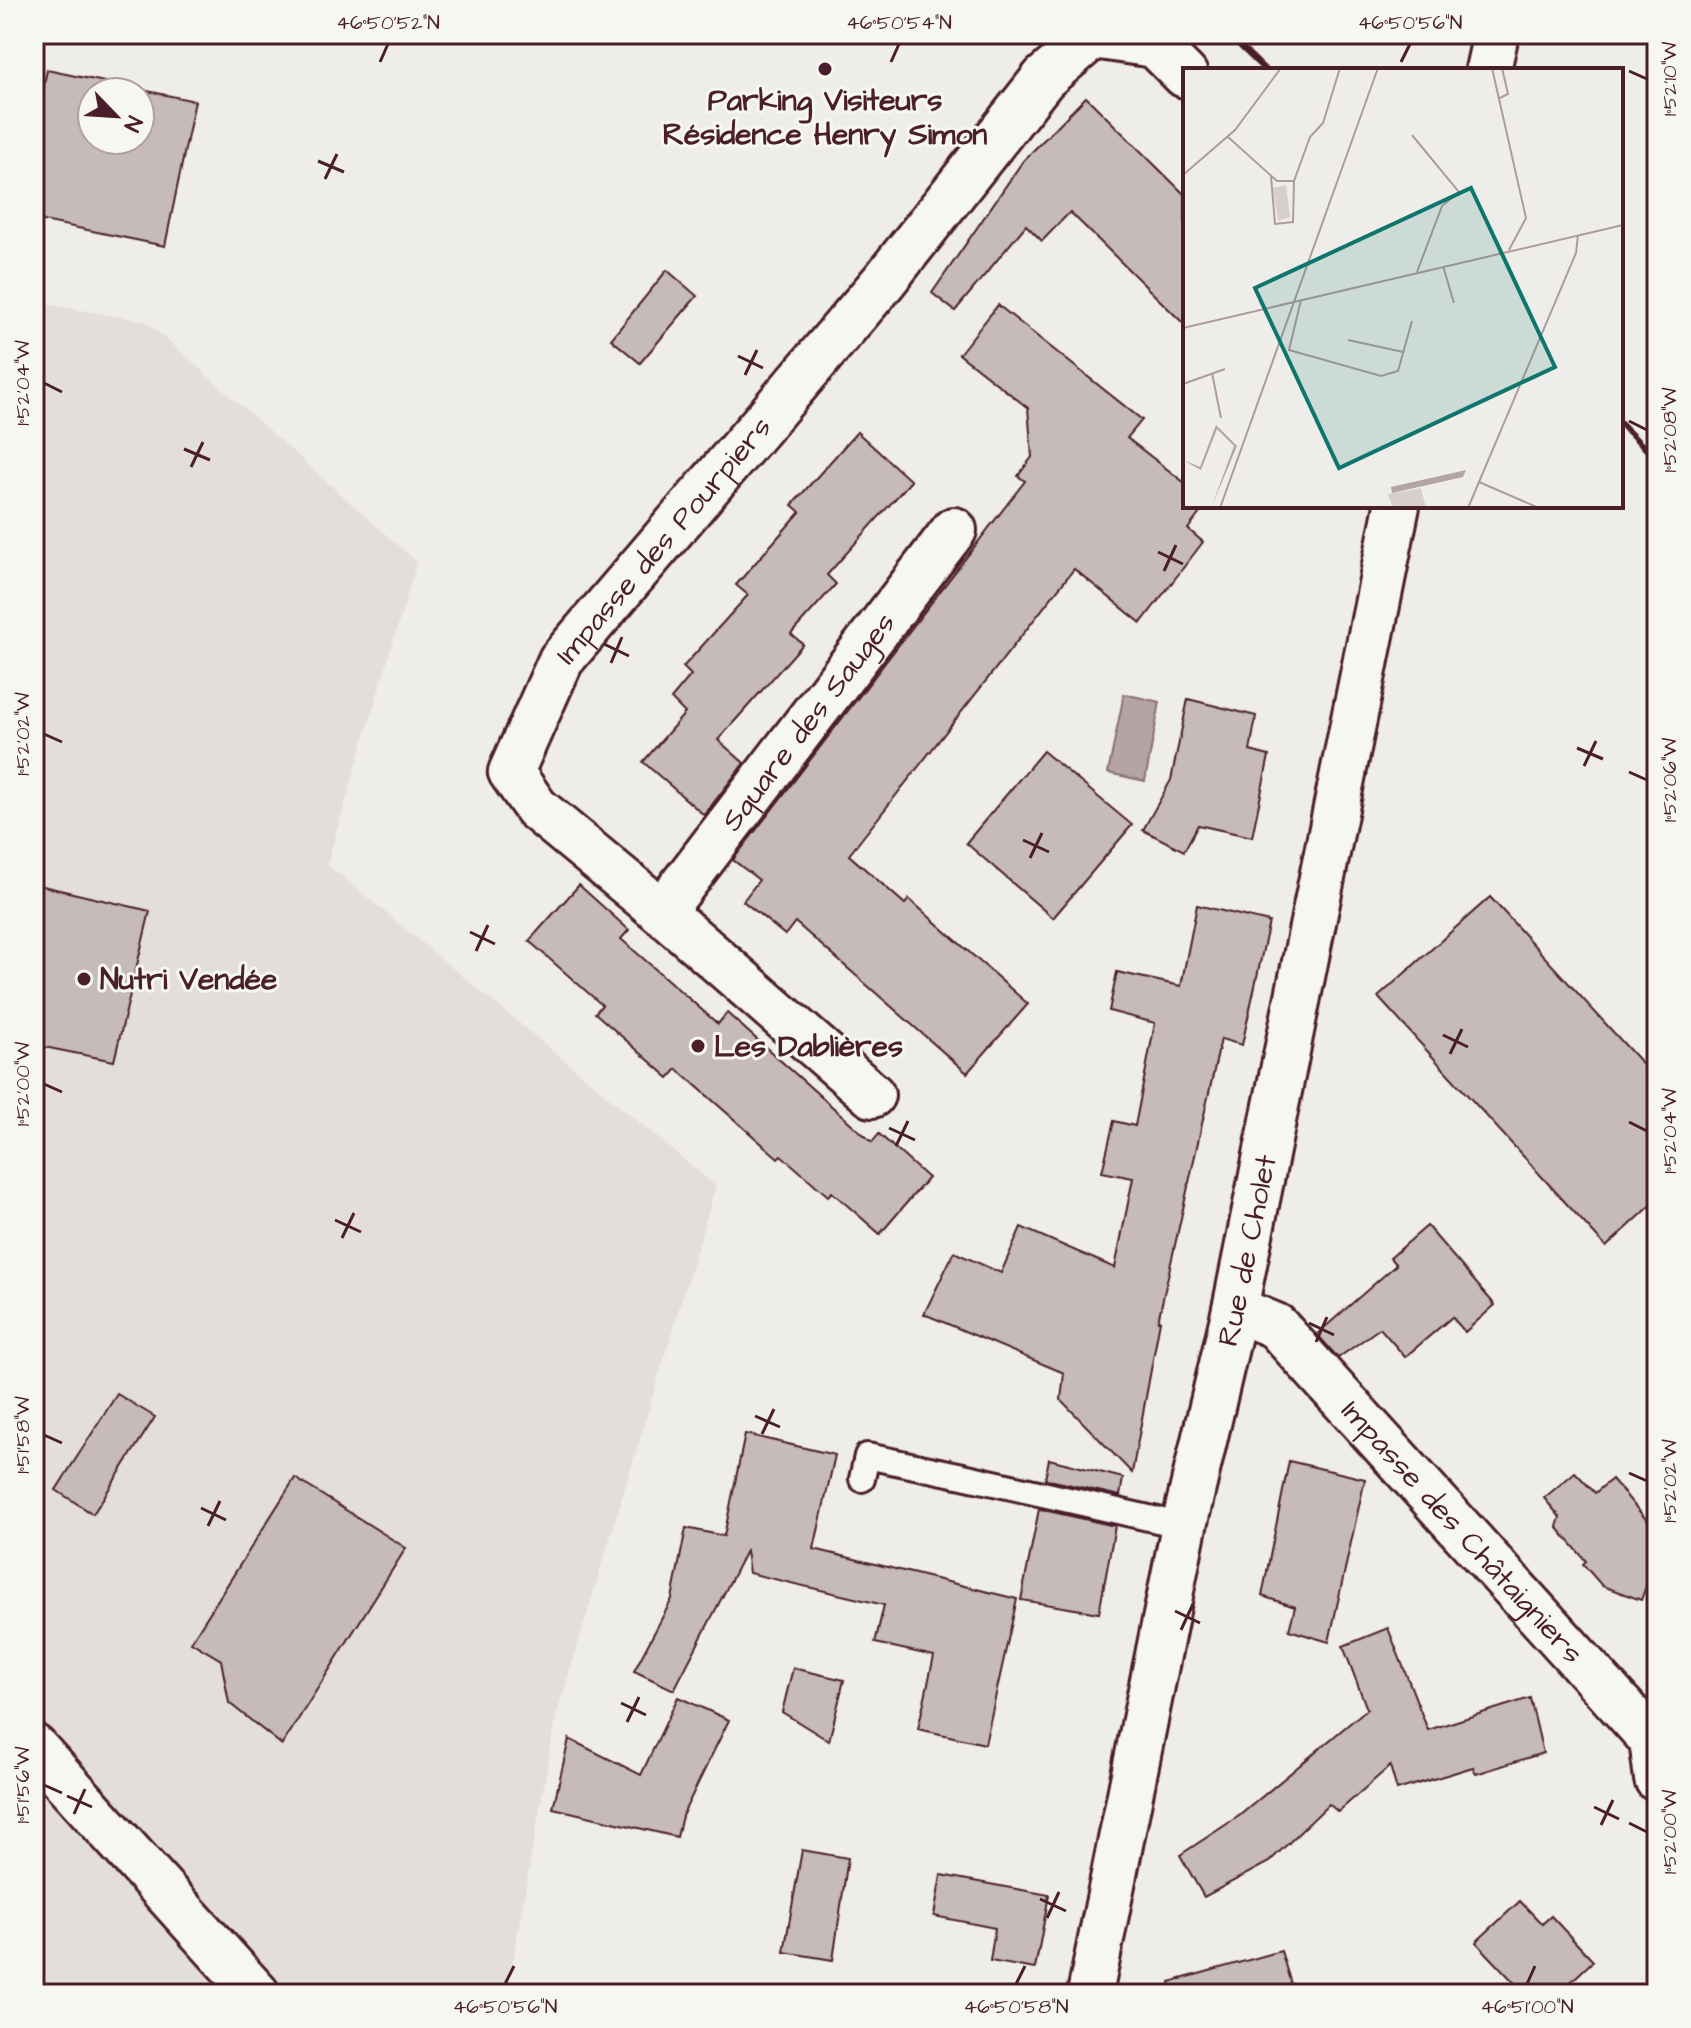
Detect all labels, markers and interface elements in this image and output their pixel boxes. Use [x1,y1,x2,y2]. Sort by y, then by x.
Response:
text: 46°50'52"N [336,9,440,37]
text: 46°50'54"N [846,9,952,37]
text: 46°50'56"N [1358,9,1462,37]
text: 1°52'10"W [1656,42,1684,116]
marker: Parking Visiteurs Résidence Henry Simon [816,60,834,78]
inset map [1183,68,1623,508]
north arrow [76,76,156,156]
place label: Parking Visiteurs Résidence Henry Simon [663,80,987,158]
text: N [116,111,150,137]
text: 1°52'04"W [9,340,37,426]
text: 1°52'08"W [1656,387,1684,472]
street label: Impasse des Pourpiers [546,408,782,674]
street label: Square des Sauges [711,604,906,840]
text: 1°52'02"W [9,692,37,776]
text: 1°52'06"W [1656,738,1684,822]
place label: Nutri Vendée [100,959,277,1001]
marker: Nutri Vendée [75,970,93,988]
place label: Les Dablières [714,1026,903,1068]
marker: Les Dablières [689,1037,707,1055]
text: 1°52'00"W [9,1042,37,1126]
text: 1°52'04"W [1656,1088,1684,1174]
street label: Rue de Cholet [1207,1151,1288,1351]
street label: Impasse des Châtaigniers [1331,1391,1593,1673]
text: 1°51'58"W [9,1396,37,1474]
text: 1°52'02"W [1656,1439,1684,1523]
text: 1°51'56"W [9,1746,37,1824]
text: 1°52'00"W [1656,1790,1684,1874]
text: 46°50'56"N [453,1993,557,2021]
text: 46°50'58"N [964,1993,1068,2021]
text: 46°51'00"N [1480,1993,1574,2021]

